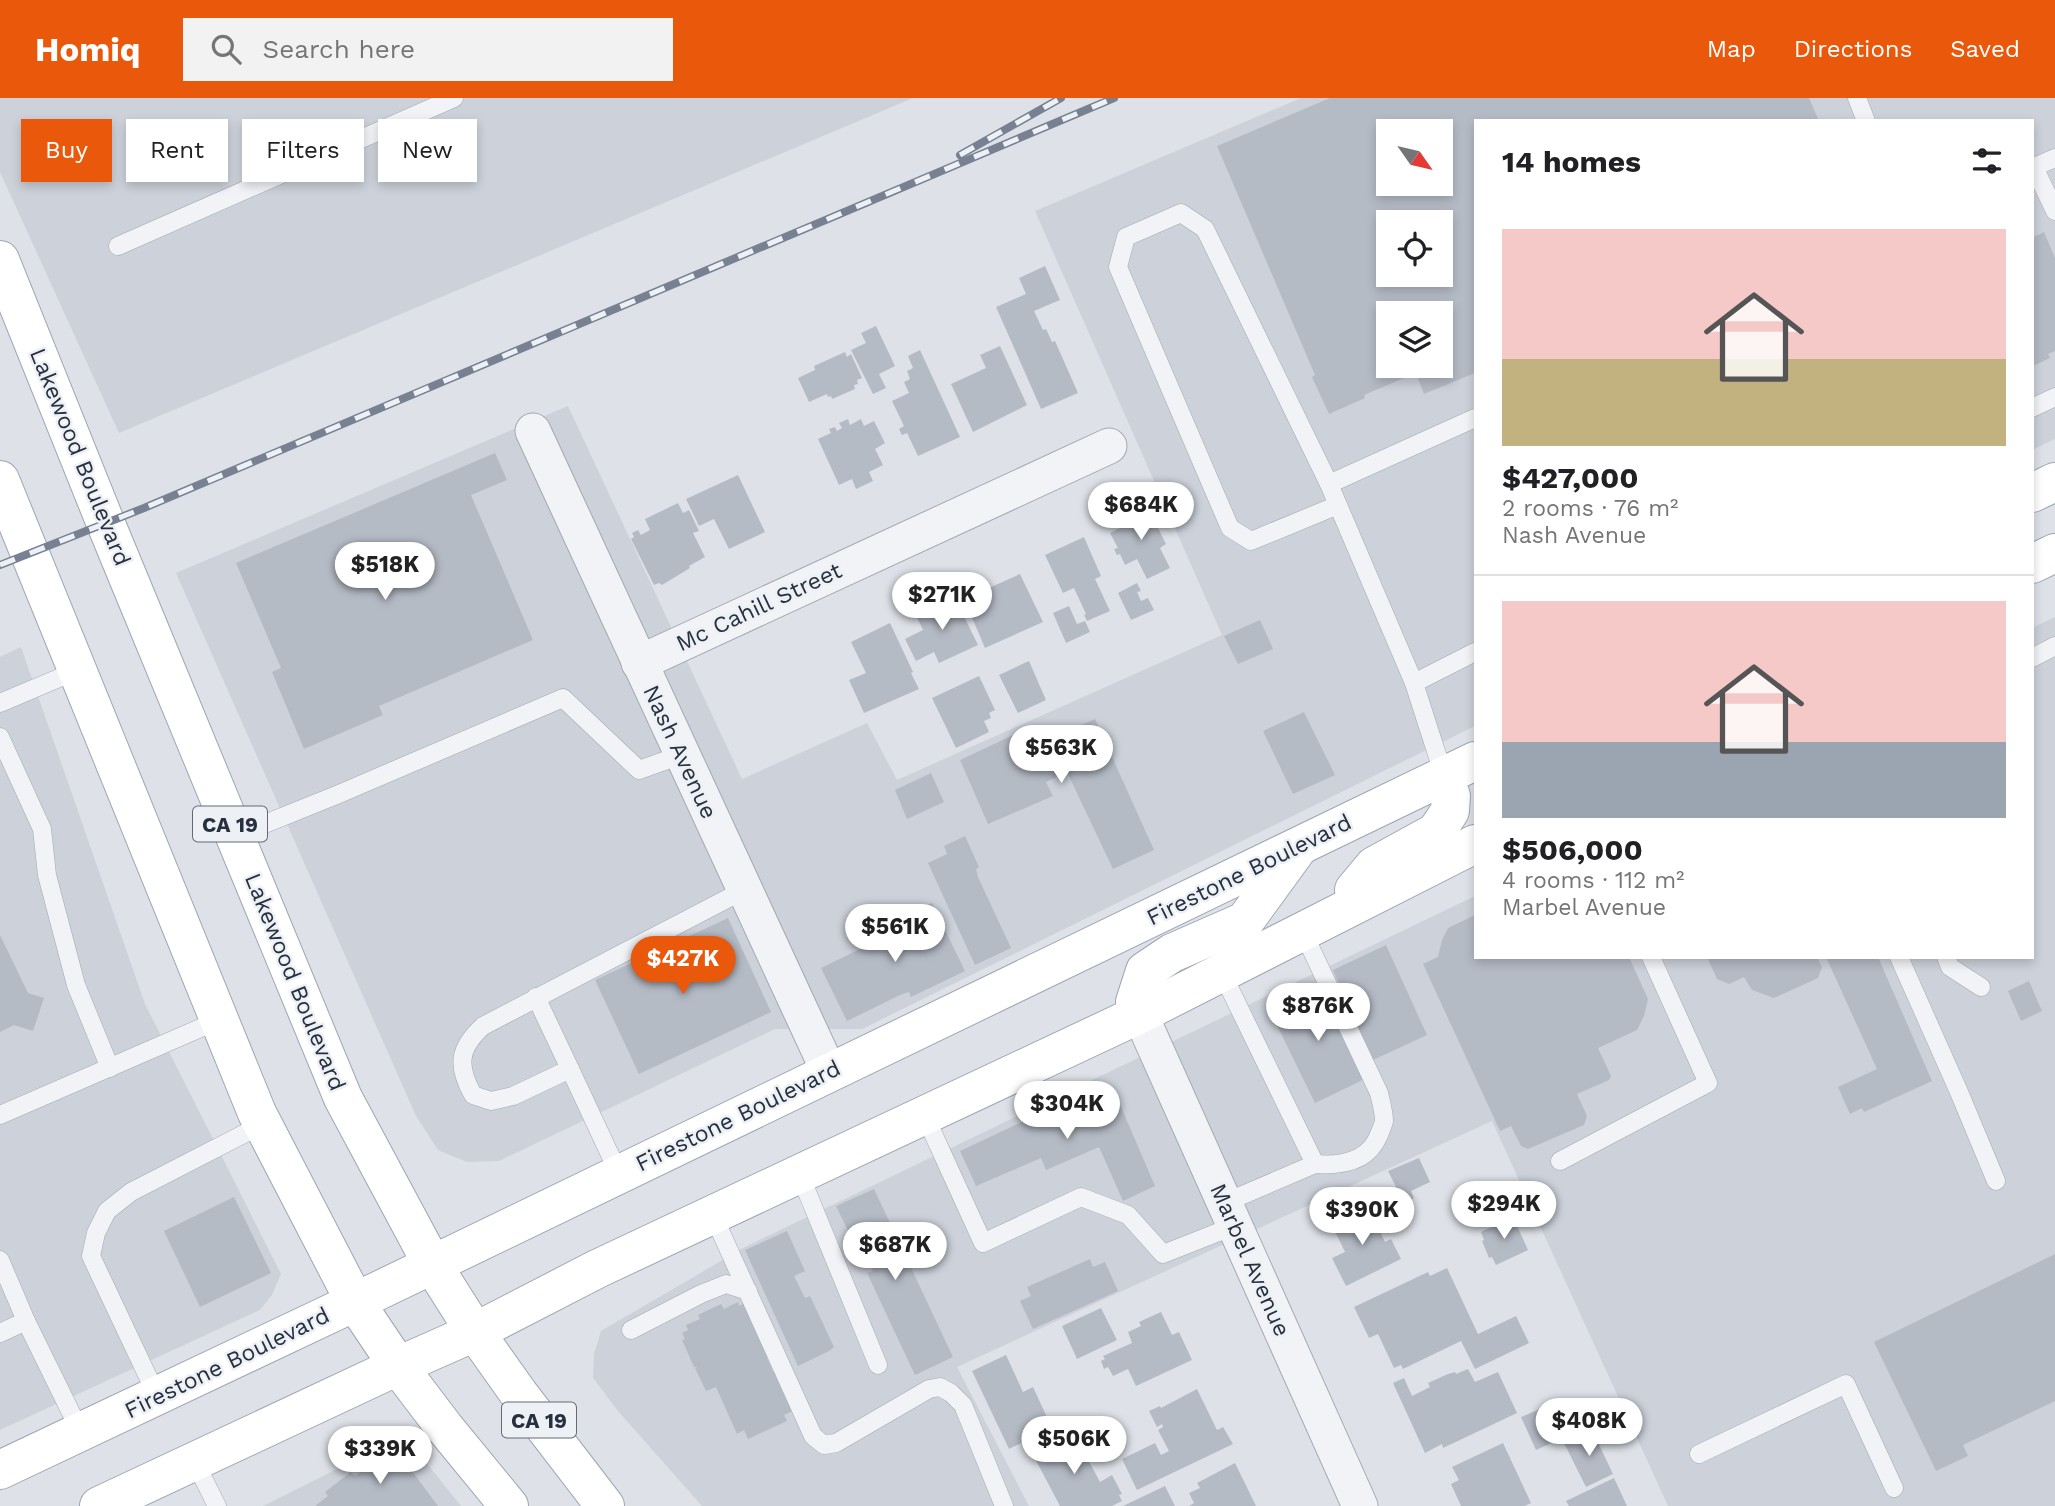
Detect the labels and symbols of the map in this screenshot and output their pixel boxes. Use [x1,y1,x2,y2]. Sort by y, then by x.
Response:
north arrow [1376,119,1452,196]
street label: Lakewood Boulevard [24,344,136,570]
pin: $684K [1092,482,1190,542]
pin: $518K [336,542,434,602]
street label: Mc Cahill Street [672,557,846,657]
pin: $271K [893,573,991,632]
street label: Nash Avenue [637,681,723,823]
pin: $563K [1012,726,1110,785]
road number: CA 19 [193,806,267,842]
street label: Firestone Boulevard [1142,809,1356,931]
street label: Lakewood Boulevard [239,869,351,1095]
pin: $561K [846,904,944,964]
pin: $427K [634,936,732,996]
pin: $876K [1269,984,1367,1043]
street label: Firestone Boulevard [631,1055,845,1177]
pin: $304K [1018,1082,1116,1141]
street label: Marbel Avenue [1204,1180,1296,1340]
pin: $294K [1455,1182,1553,1241]
pin: $390K [1313,1188,1411,1247]
pin: $687K [846,1222,944,1282]
street label: Firestone Boulevard [120,1302,334,1424]
pin: $408K [1540,1398,1638,1458]
road number: CA 19 [502,1402,576,1438]
pin: $506K [1025,1416,1123,1476]
pin: $339K [331,1426,429,1486]

